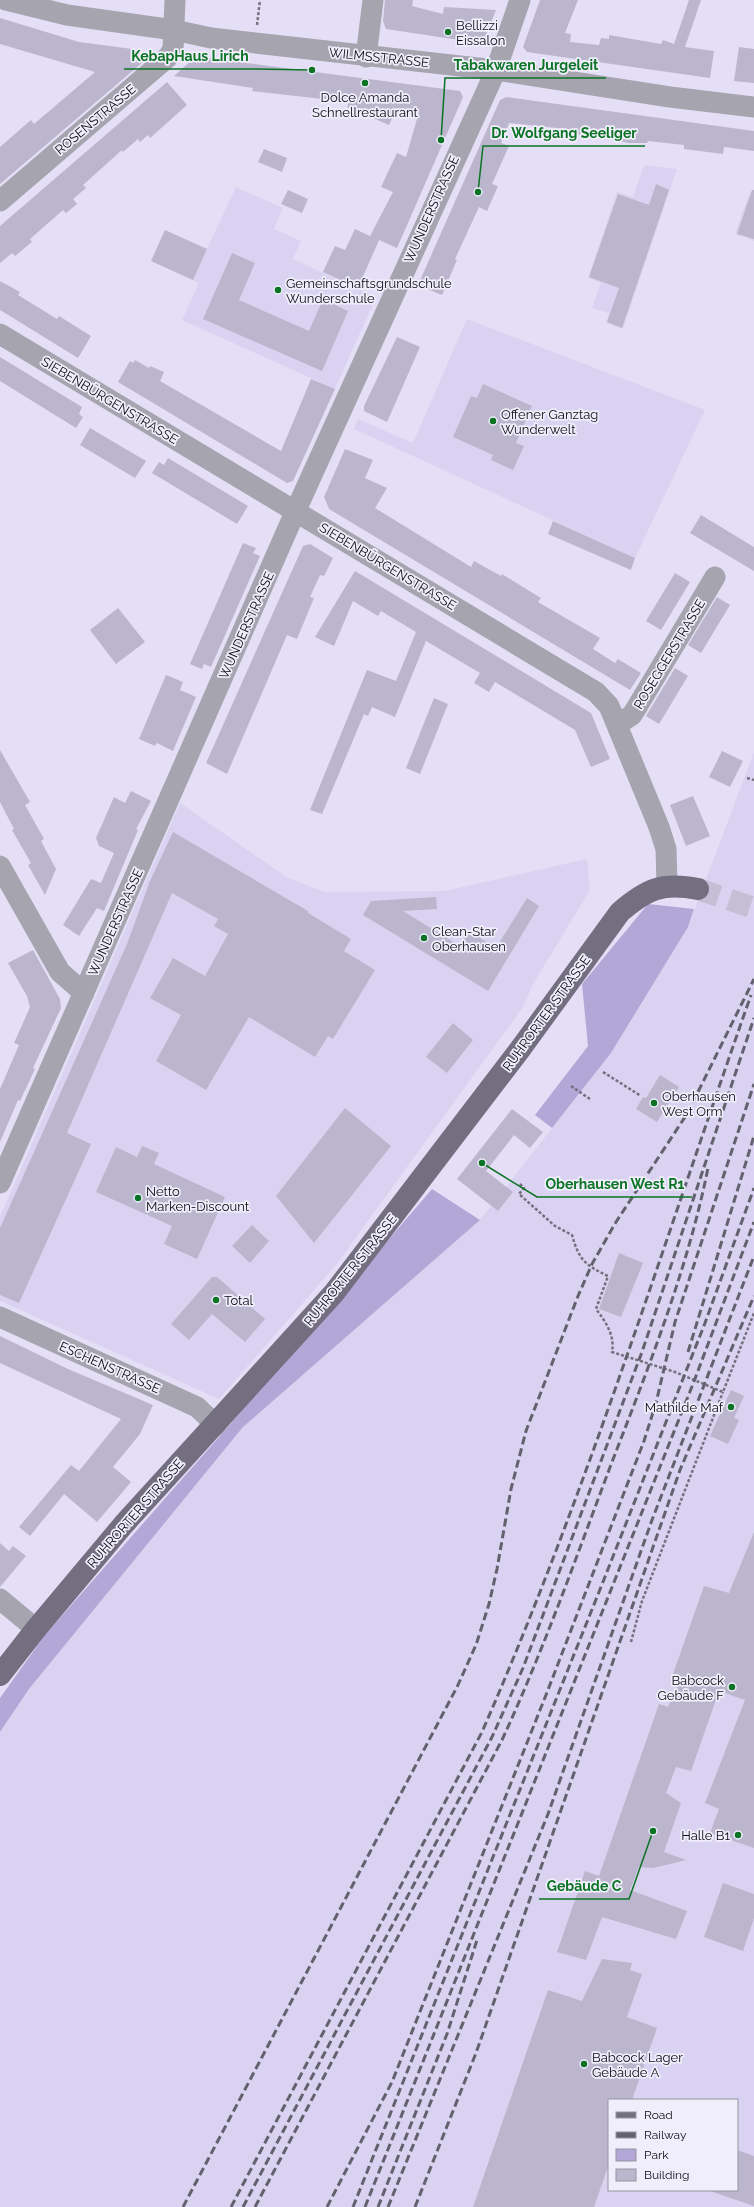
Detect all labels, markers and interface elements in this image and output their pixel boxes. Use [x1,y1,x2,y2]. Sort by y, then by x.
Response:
place label: Bellizzi Eissalon [456,18,505,48]
marker: Bellizzi Eissalon [443,27,453,37]
callout: KebapHaus Lirich [124,43,257,69]
street label: WILMSSTRASSE [328,45,430,70]
text: KebapHaus Lirich [131,48,249,64]
callout: Tabakwaren Jurgeleit [445,52,606,78]
text: Tabakwaren Jurgeleit [454,57,599,73]
marker: Dolce Amanda Schnellrestaurant [360,78,370,88]
street label: ROSENSTRASSE [52,81,139,157]
place label: Dolce Amanda Schnellrestaurant [312,90,419,120]
callout: Dr. Wolfgang Seeliger [483,120,645,146]
text: Dr. Wolfgang Seeliger [491,125,637,141]
street label: WUNDERSTRASSE [401,153,462,265]
place label: Gemeinschaftsgrundschule Wunderschule [286,276,452,306]
marker: Gemeinschaftsgrundschule Wunderschule [273,285,283,295]
street label: SIEBENBÜRGENSTRASSE [39,353,181,447]
place label: Offener Ganztag Wunderwelt [501,407,598,437]
marker: Offener Ganztag Wunderwelt [488,416,498,426]
street label: SIEBENBÜRGENSTRASSE [317,519,459,613]
street label: WUNDERSTRASSE [216,569,277,681]
street label: ROSEGGERSTRASSE [631,597,708,712]
street label: WUNDERSTRASSE [85,866,146,978]
place label: Clean-Star Oberhausen [432,924,506,954]
marker: Clean-Star Oberhausen [419,933,429,943]
street label: RUHRORTER STRASSE [500,953,593,1074]
place label: Oberhausen West Orm [662,1089,736,1119]
marker: Oberhausen West Orm [649,1098,659,1108]
callout: Oberhausen West R1 [537,1171,692,1197]
text: Oberhausen West R1 [545,1176,685,1192]
place label: Netto Marken-Discount [146,1184,250,1214]
marker: Netto Marken-Discount [133,1193,143,1203]
street label: RUHRORTER STRASSE [301,1212,400,1329]
place label: Total [224,1293,254,1308]
marker: Total [211,1295,221,1305]
street label: ESCHENSTRASSE [57,1338,163,1396]
place label: Mathilde Maf [645,1400,724,1415]
marker: Mathilde Maf [726,1402,736,1412]
street label: RUHRORTER STRASSE [84,1456,187,1571]
place label: Babcock Gebäude F [658,1673,724,1703]
marker: Babcock Gebäude F [727,1682,737,1692]
place label: Halle B1 [681,1828,730,1843]
marker: Halle B1 [733,1830,743,1840]
callout: Gebäude C [539,1873,629,1899]
text: Gebäude C [547,1878,622,1894]
place label: Babcock Lager Gebäude A [592,2050,683,2080]
marker: Babcock Lager Gebäude A [579,2059,589,2069]
legend [608,2099,738,2191]
text: Road [644,2108,673,2122]
text: Railway [644,2128,687,2142]
text: Park [644,2148,669,2162]
text: Building [644,2168,690,2182]

